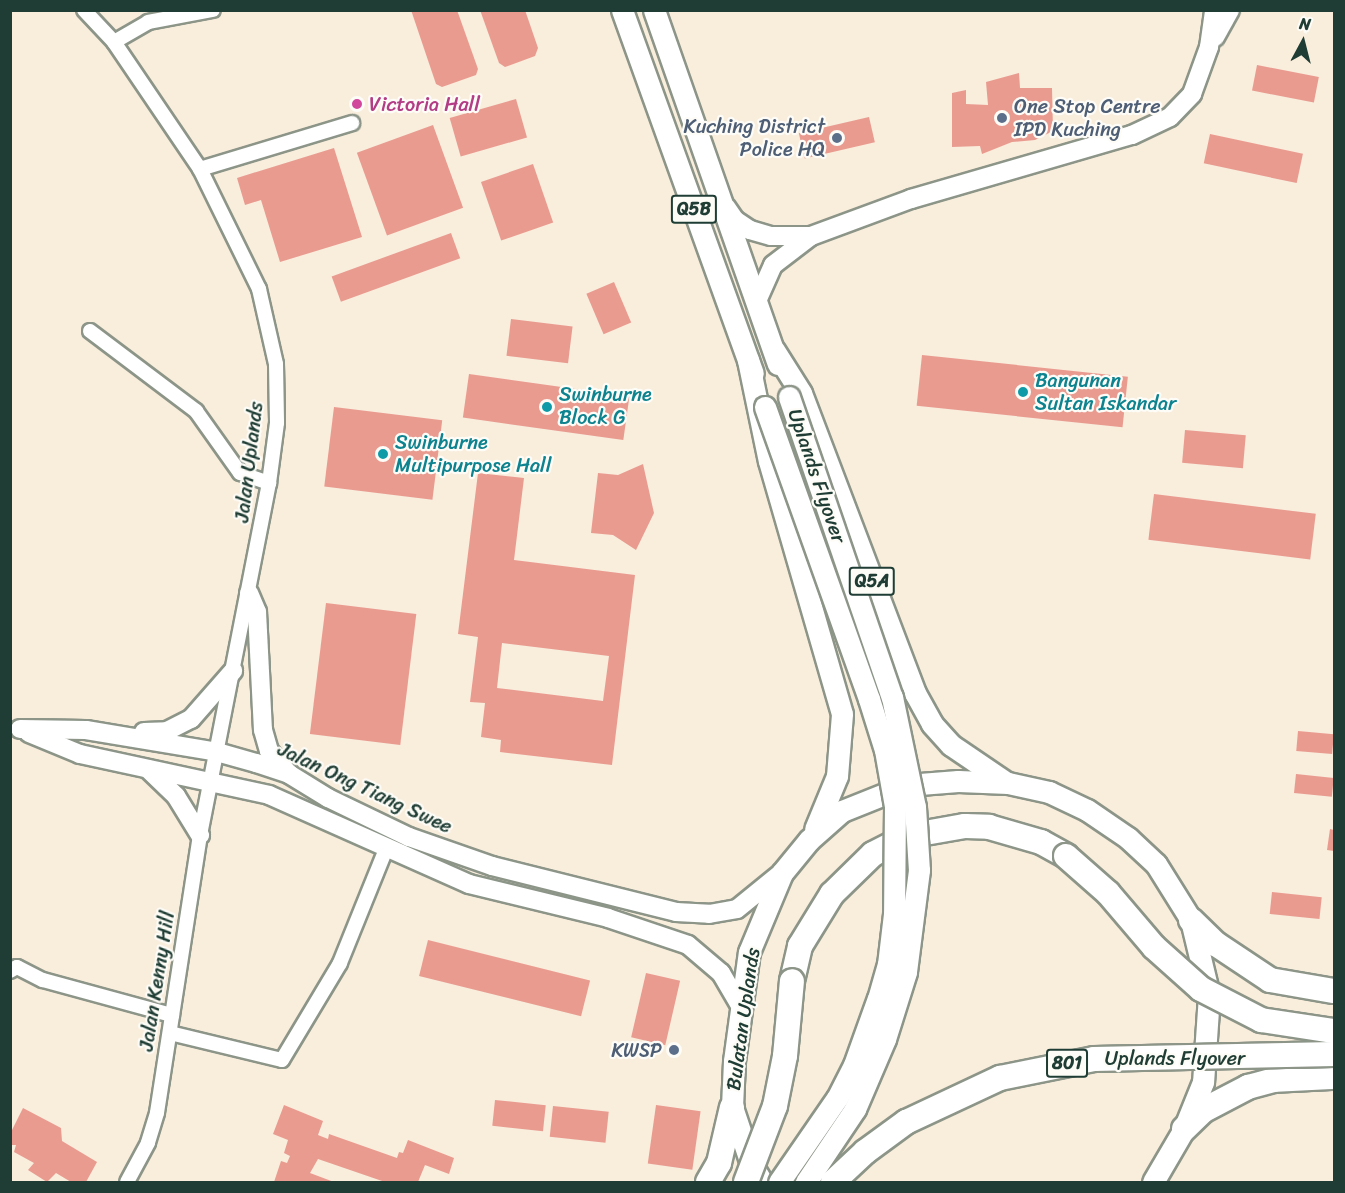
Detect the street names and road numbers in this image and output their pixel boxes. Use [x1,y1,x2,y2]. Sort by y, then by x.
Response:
road number: Q5B [670,194,718,224]
street label: Jalan Uplands [230,400,268,524]
street label: Uplands Flyover [783,406,851,546]
road number: Q5A [848,566,896,596]
street label: Jalan Ong Tiang Swee [274,737,456,839]
street label: Jalan Kenny Hill [134,909,180,1053]
street label: Bulatan Uplands [721,946,765,1092]
street label: Uplands Flyover [1105,1046,1245,1070]
road number: 801 [1046,1048,1088,1078]

